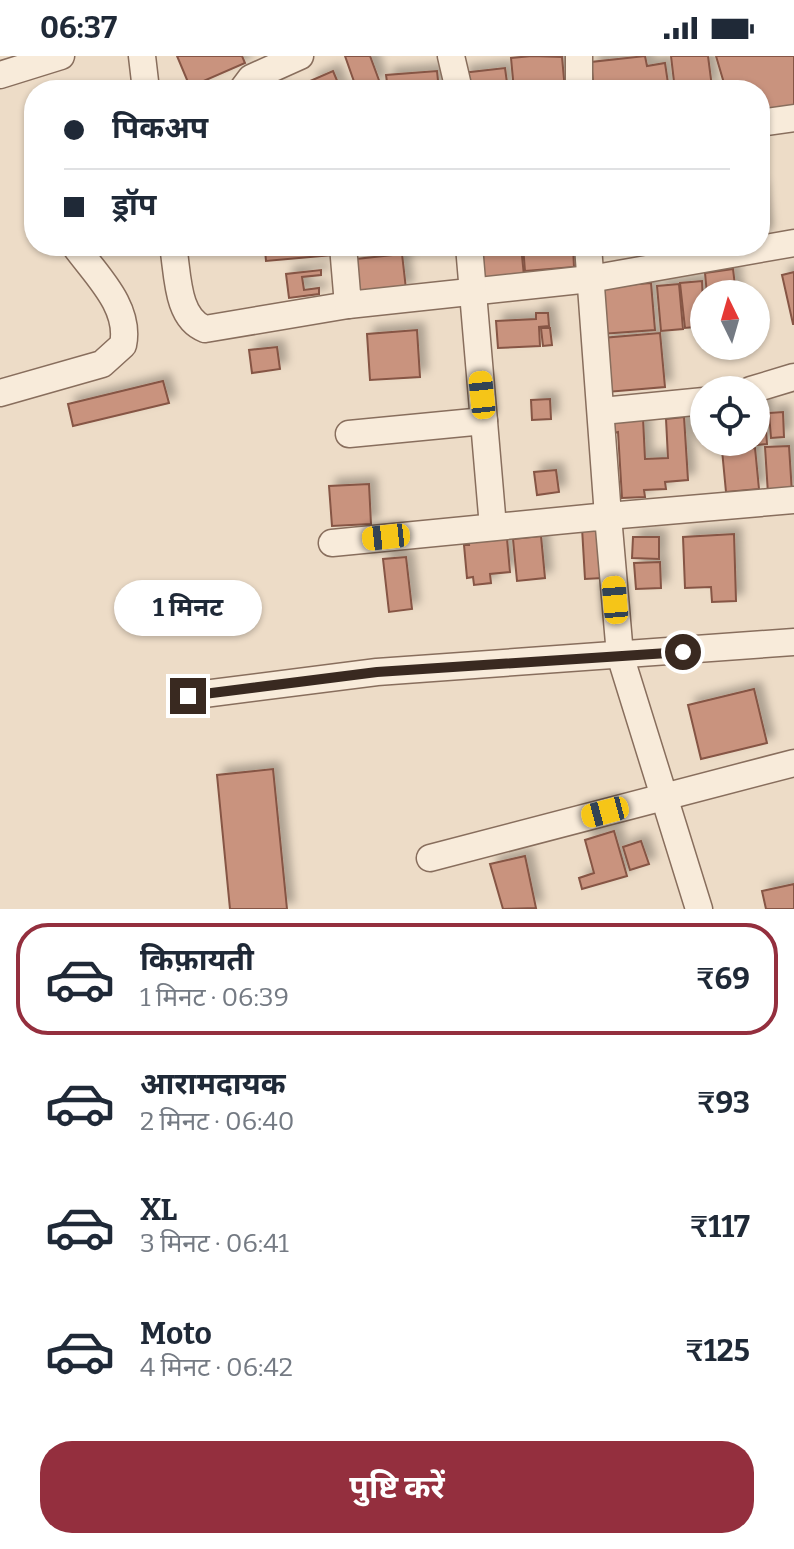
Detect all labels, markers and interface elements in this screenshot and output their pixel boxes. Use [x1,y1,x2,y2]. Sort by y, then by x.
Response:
text: 06:37 [40,10,117,46]
text: पिकअप [112,110,208,146]
text: ड्रॉप [112,187,156,223]
north arrow [690,280,770,360]
map controls [690,280,770,456]
car [468,370,496,420]
button: locate [690,376,770,456]
car [361,523,411,551]
car [601,575,629,625]
callout: 1 मिनट [114,580,262,636]
text: 1 मिनट [153,592,223,623]
route start [665,634,701,670]
route end [170,678,206,714]
car [579,794,631,830]
text: किफ़ायती [140,942,254,978]
icon: car [44,943,116,1015]
text: ₹69 [696,961,750,997]
text: 1 मिनट · 06:39 [140,982,289,1013]
text: आरामदायक [140,1066,286,1102]
icon: car [44,1067,116,1139]
text: ₹93 [697,1085,750,1121]
text: 2 मिनट · 06:40 [140,1106,294,1137]
icon: car [44,1191,116,1263]
text: XL [140,1192,177,1228]
text: ₹117 [689,1209,750,1245]
text: 3 मिनट · 06:41 [140,1228,289,1259]
icon: car [44,1315,116,1387]
text: Moto [140,1316,212,1352]
text: ₹125 [685,1333,750,1369]
text: 4 मिनट · 06:42 [140,1352,293,1383]
button: पुष्टि करें [40,1441,754,1533]

